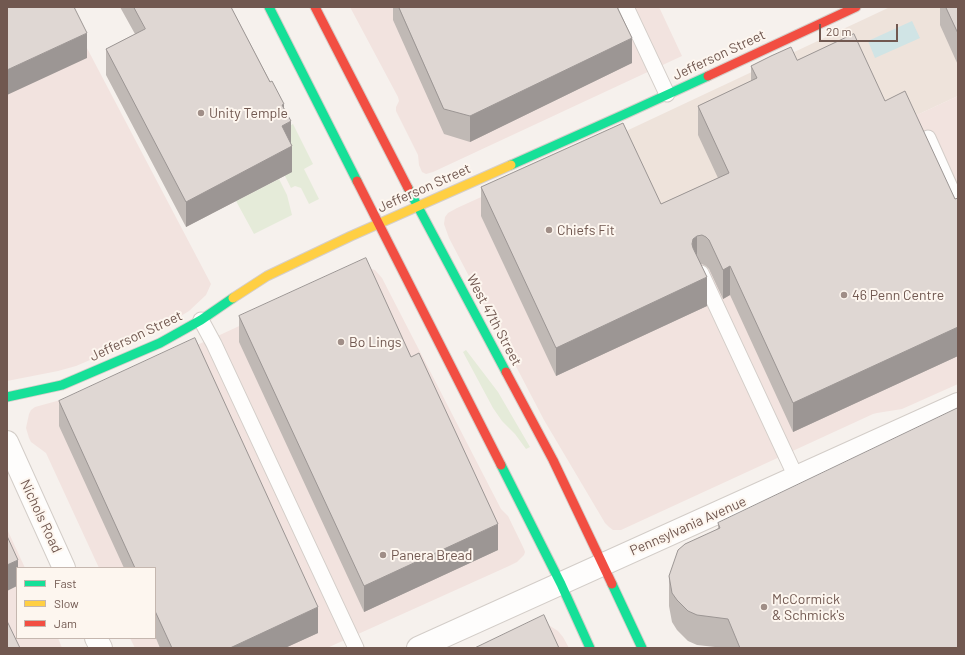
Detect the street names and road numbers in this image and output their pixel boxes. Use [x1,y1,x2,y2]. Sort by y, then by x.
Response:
street label: Jefferson Street [670,26,768,84]
street label: Jefferson Street [375,160,473,216]
street label: West 47th Street [463,271,525,369]
street label: Jefferson Street [87,307,185,365]
street label: Nichols Road [17,477,65,555]
street label: Pennsylvania Avenue [627,493,749,559]

